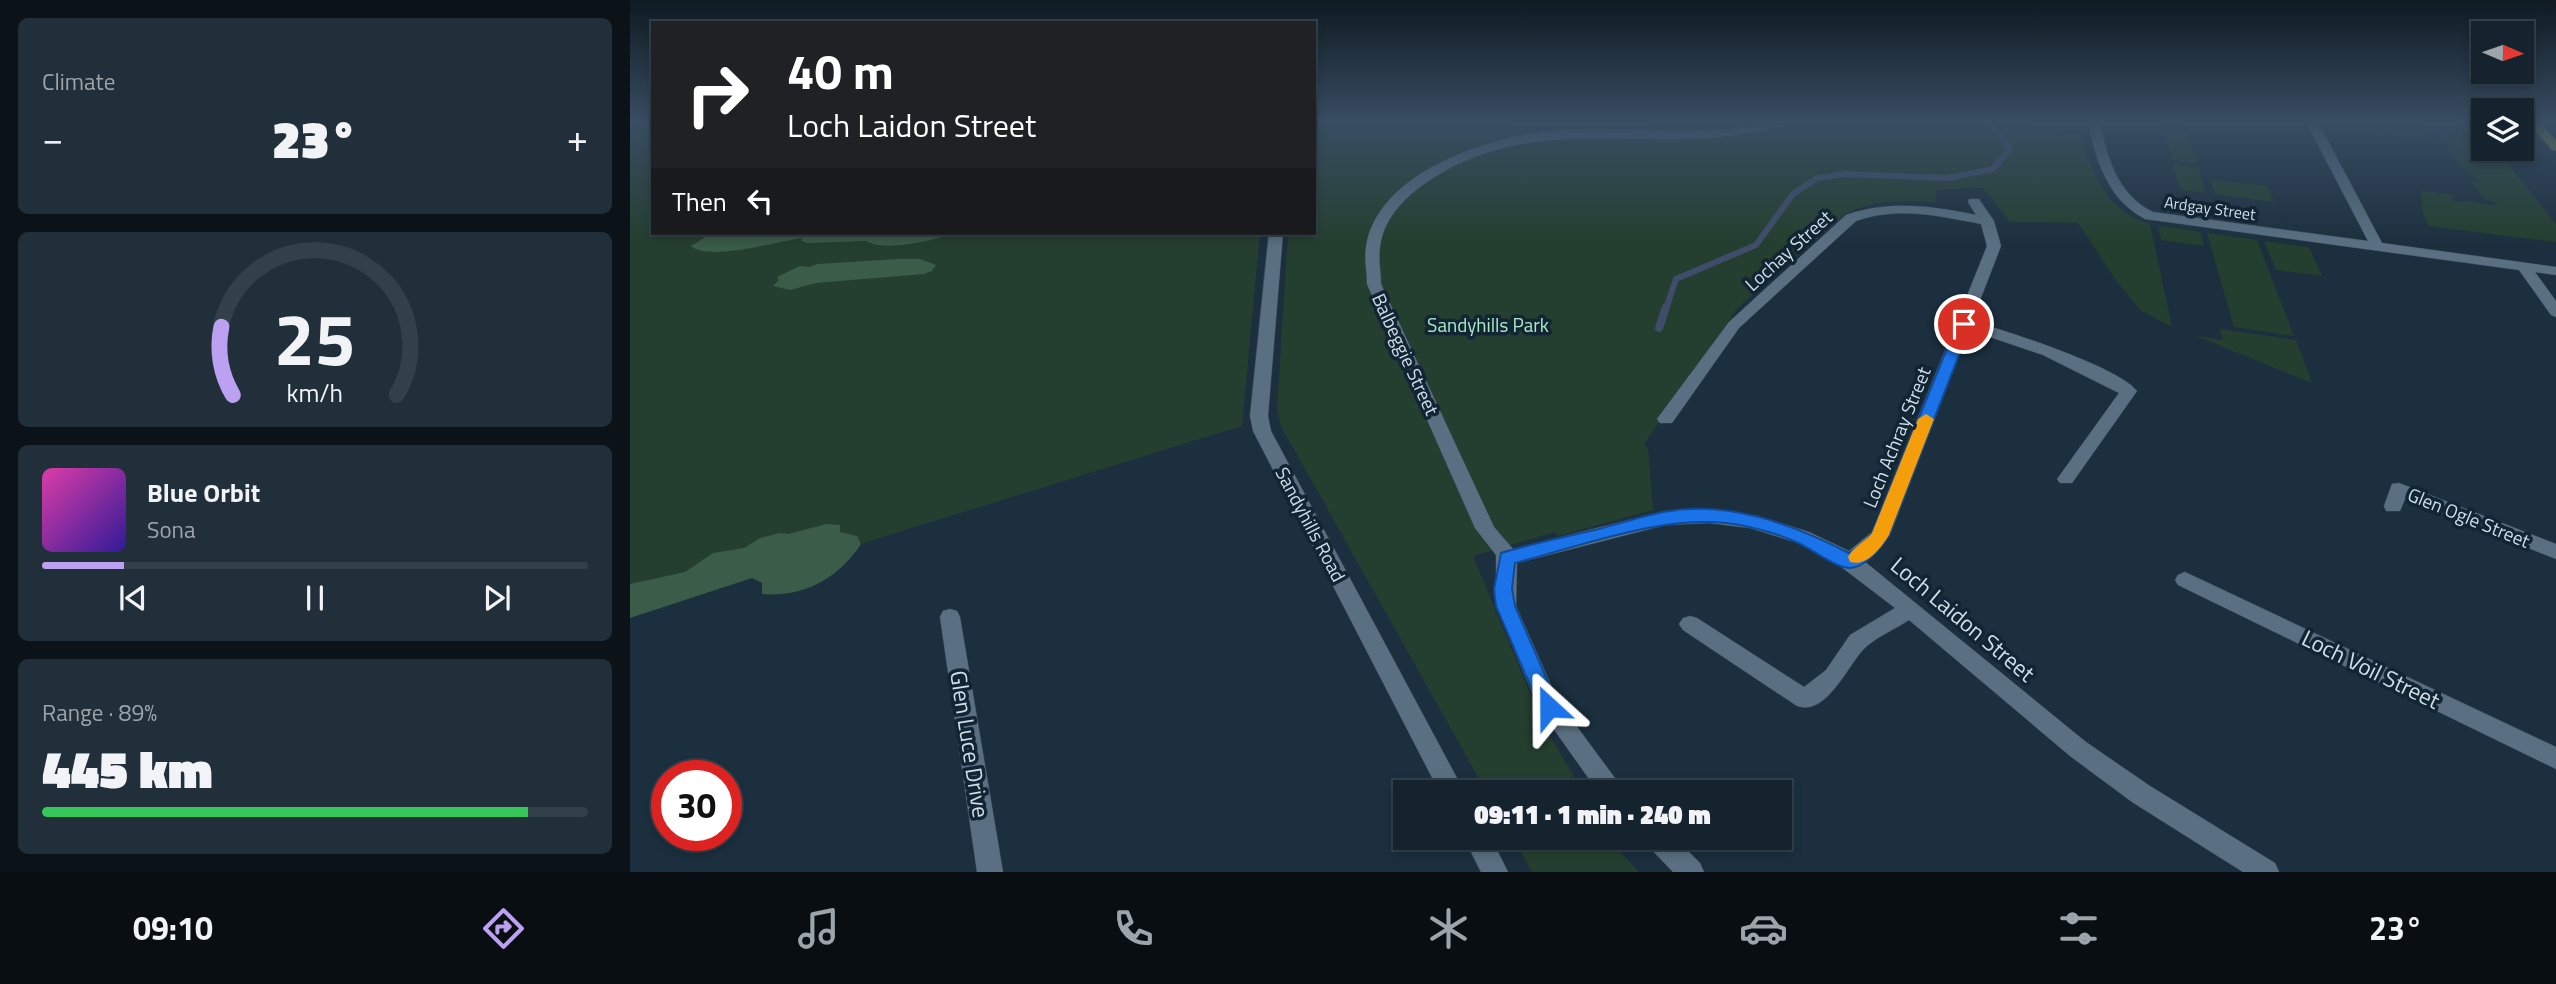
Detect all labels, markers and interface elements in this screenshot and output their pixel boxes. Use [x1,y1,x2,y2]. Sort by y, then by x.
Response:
north arrow [2471,21,2534,84]
map controls [2471,21,2534,161]
text: 40 m [787,33,894,108]
icon: right [672,49,763,140]
text: Climate [42,64,115,99]
button: layers [2471,98,2534,161]
text: 23° [272,99,358,178]
text: Loch Laidon Street [787,101,1036,149]
text: − [42,109,63,167]
text: + [567,109,588,167]
text: Then [672,182,727,221]
icon: left [741,182,779,220]
street label: Ardgay Street [2163,190,2258,226]
street label: Lochay Street [1738,202,1839,297]
text: 25 [274,284,356,394]
street label: Balbeggie Street [1365,288,1447,420]
pin [1934,294,1994,354]
icon: arrive [1945,305,1983,343]
park label: Sandyhills Park [1427,310,1549,339]
street label: Loch Achray Street [1855,362,1938,512]
text: km/h [287,374,343,412]
street label: Sandyhills Road [1268,461,1354,587]
text: Blue Orbit [147,473,260,512]
street label: Glen Ogle Street [2404,479,2535,555]
text: Sona [147,512,195,547]
street label: Loch Laidon Street [1883,548,2043,690]
icon: previous [114,579,152,617]
icon: pause [296,579,334,617]
icon: next [478,579,516,617]
street label: Loch Voil Street [2296,620,2446,718]
street label: Glen Luce Drive [941,668,999,820]
position arrow [1512,670,1586,744]
text: Range · 89% [42,695,157,730]
text: 445 km [42,729,213,808]
speed limit sign: 30 [651,760,742,851]
text: 09:11 · 1 min · 240 m [1474,795,1711,834]
text: 09:10 [133,904,213,952]
icon: directions [479,904,528,953]
icon: music [794,904,843,953]
icon: phone [1109,904,1158,953]
icon: climate [1424,904,1473,953]
icon: car [1739,904,1788,953]
icon: filters [2054,904,2103,953]
text: 23° [2369,904,2423,952]

